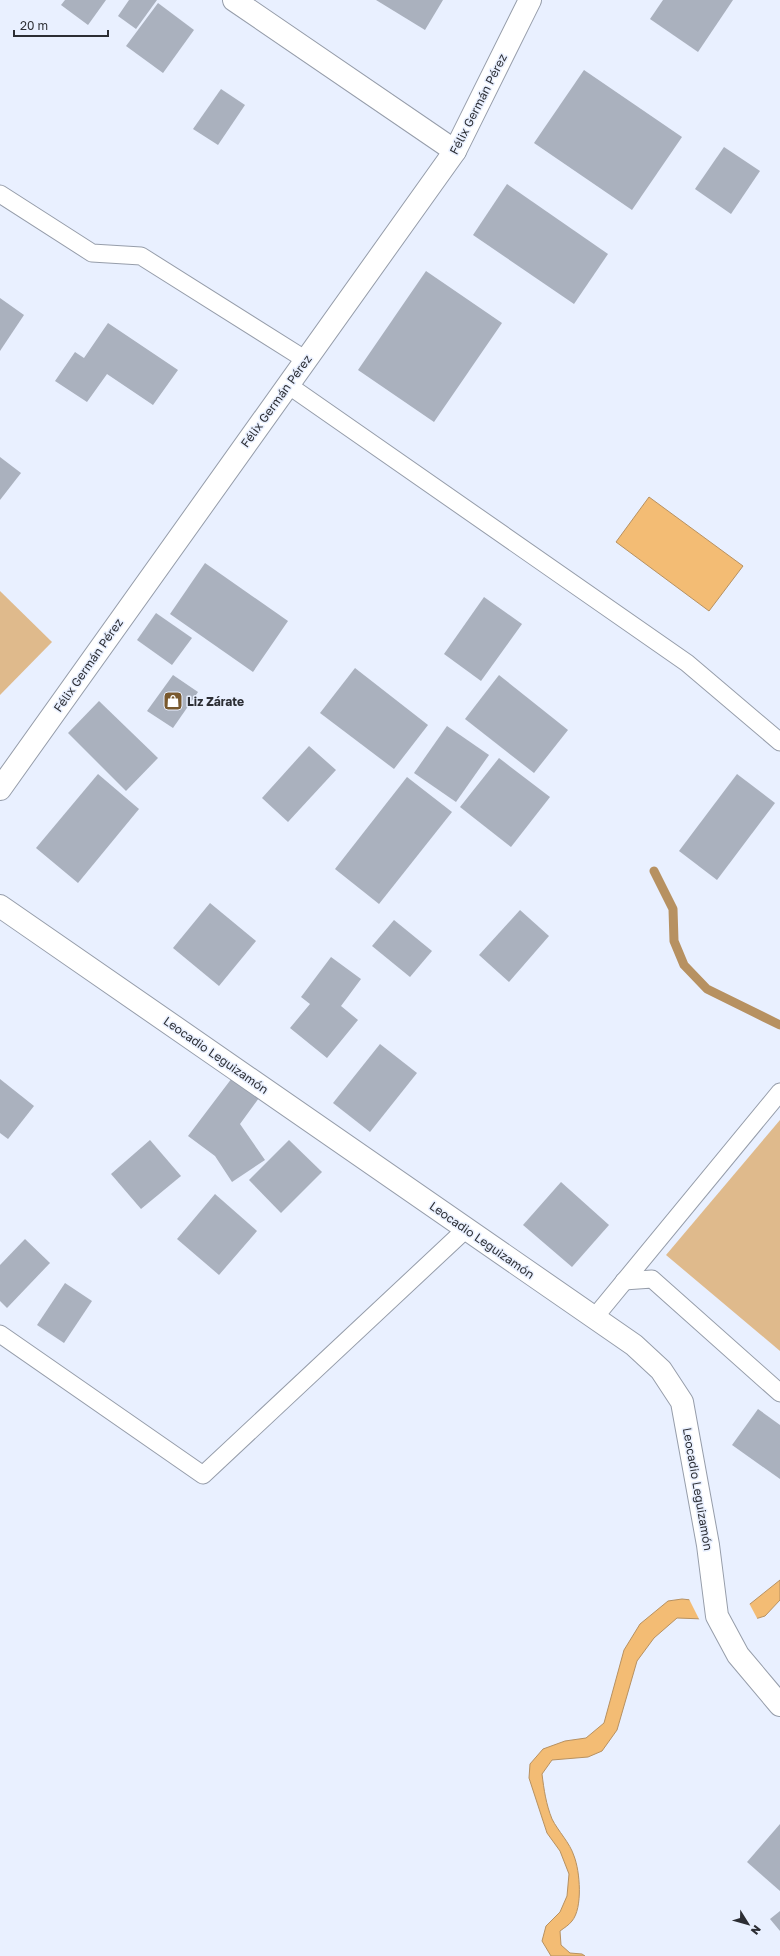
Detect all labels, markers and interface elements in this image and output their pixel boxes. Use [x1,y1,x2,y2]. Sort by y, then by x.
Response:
scale bar [14,12,108,38]
text: 20 m [20,18,48,33]
street label: Félix Germán Pérez [446,51,510,157]
street label: Félix Germán Pérez [237,352,315,450]
street label: Félix Germán Pérez [50,615,126,715]
shop icon: Liz Zárate [162,690,184,712]
place label: Liz Zárate [187,694,244,709]
street label: Leocadio Leguizamón [161,1013,271,1097]
street label: Leocadio Leguizamón [427,1198,537,1282]
street label: Leocadio Leguizamón [680,1426,716,1552]
north arrow [728,1904,768,1944]
text: N [749,1923,764,1938]

